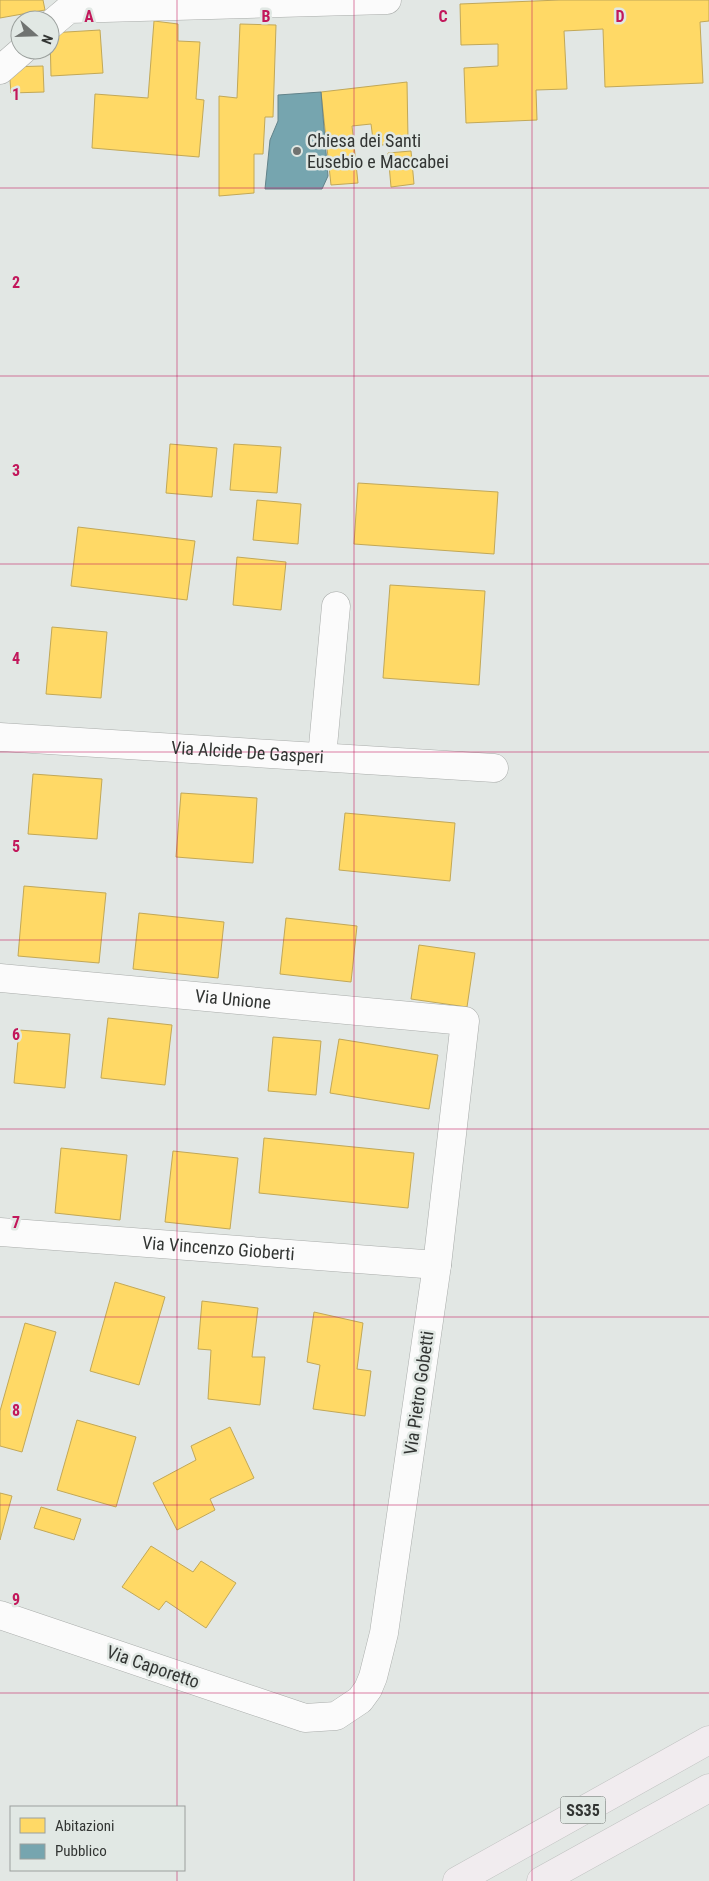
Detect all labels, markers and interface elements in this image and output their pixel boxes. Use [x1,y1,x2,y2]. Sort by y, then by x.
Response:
text: A [84,7,94,26]
text: B [262,7,271,26]
text: C [438,7,448,26]
text: D [615,7,625,26]
north arrow [10,10,60,60]
text: N [38,33,56,46]
text: 1 [12,85,20,104]
place label: Chiesa dei Santi Eusebio e Maccabei [307,130,449,172]
marker: Chiesa dei Santi Eusebio e Maccabei [291,145,303,157]
text: 2 [12,273,20,292]
text: 3 [12,461,20,480]
text: 4 [12,649,20,668]
street label: Via Alcide De Gasperi [171,737,324,767]
text: 5 [12,837,20,856]
street label: Via Unione [194,985,272,1013]
text: 6 [12,1025,20,1044]
text: 7 [12,1213,20,1232]
street label: Via Vincenzo Gioberti [141,1232,295,1264]
street label: Via Pietro Gobetti [399,1330,438,1456]
text: 8 [12,1401,20,1420]
text: 9 [12,1590,20,1609]
street label: Via Caporetto [104,1641,202,1692]
road number: SS35 [560,1796,606,1824]
legend [10,1806,185,1871]
text: Abitazioni [55,1817,114,1835]
text: Pubblico [55,1842,107,1860]

